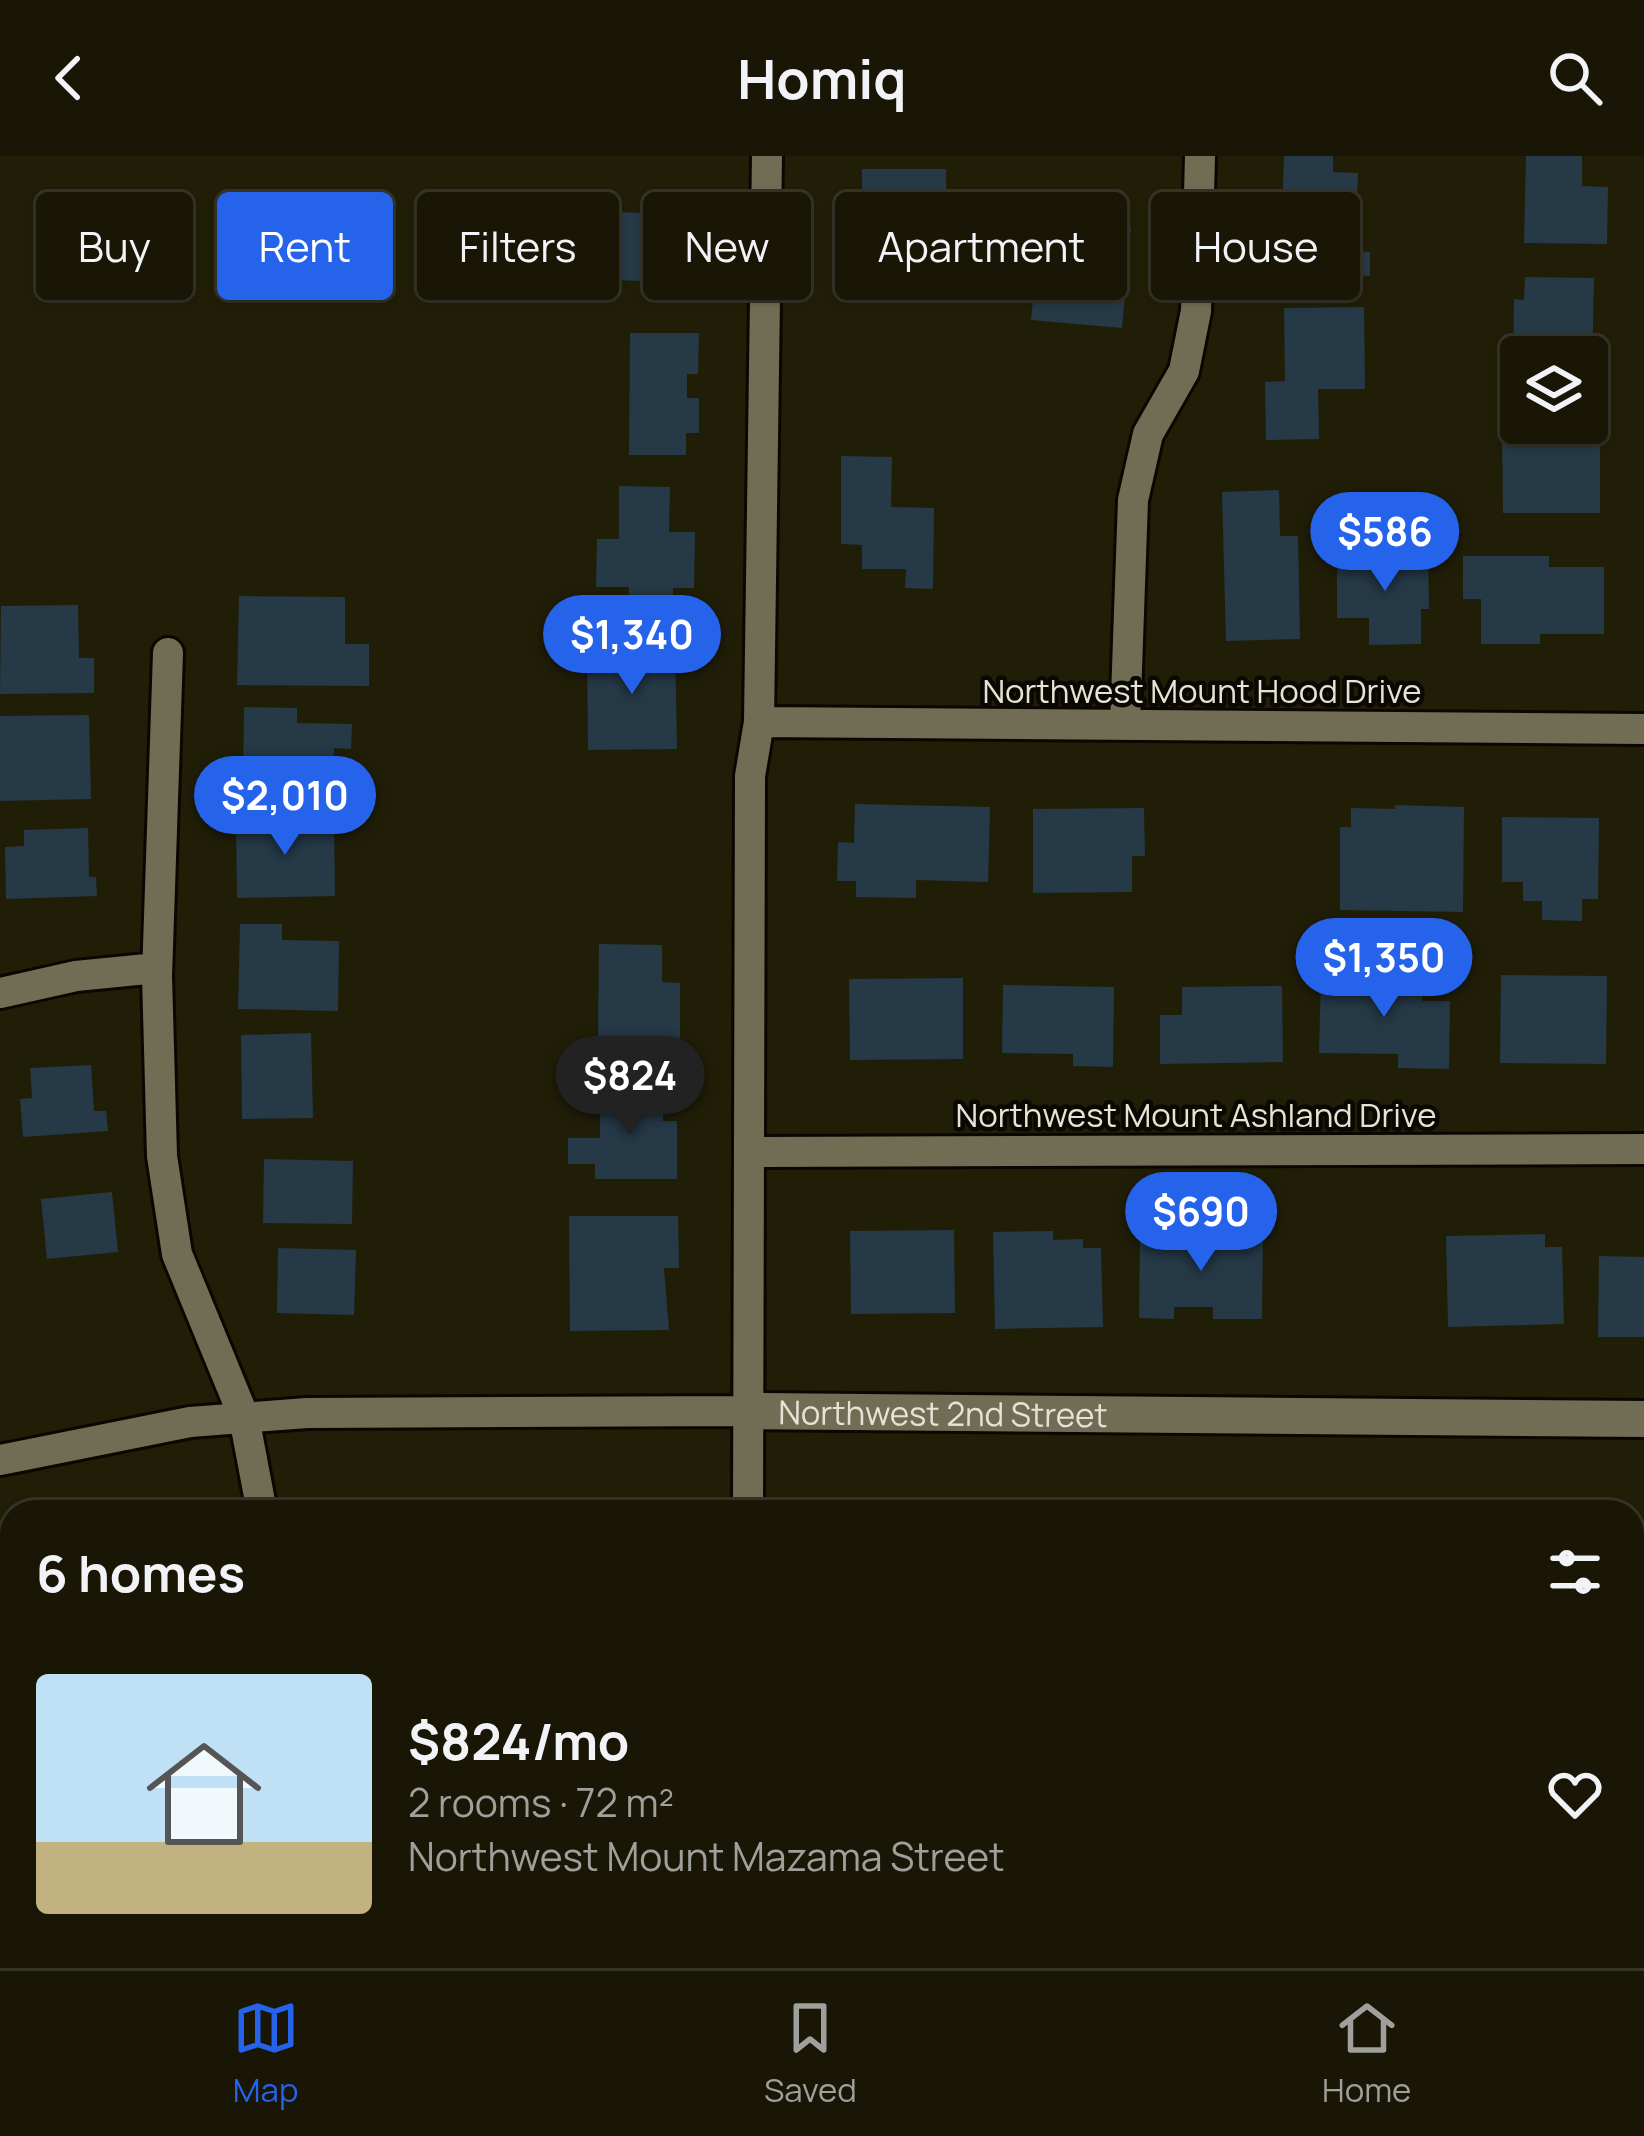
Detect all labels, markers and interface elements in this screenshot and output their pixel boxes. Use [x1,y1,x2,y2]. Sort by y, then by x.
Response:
text: Homiq [737,41,907,115]
icon: back [36,45,102,111]
icon: search [1542,45,1608,111]
chip: Buy [36,192,193,300]
chip: Rent [217,192,393,300]
chip: Filters [417,192,619,300]
chip: New [643,192,811,300]
chip: Apartment [835,192,1127,300]
chip: House [1151,192,1360,300]
map controls [1500,336,1608,444]
button: layers [1500,336,1608,444]
pin: $586 [1314,492,1456,594]
text: $586 [1337,504,1433,558]
pin: $1,340 [534,595,730,697]
text: $1,340 [570,607,694,661]
street label: Northwest Mount Hood Drive [982,668,1422,713]
pin: $2,010 [187,756,383,858]
text: $2,010 [221,768,349,822]
pin: $1,350 [1286,918,1482,1020]
text: $1,350 [1322,930,1446,984]
pin: $824 [559,1036,701,1138]
text: $824 [583,1048,677,1102]
street label: Northwest Mount Ashland Drive [956,1092,1436,1137]
pin: $690 [1130,1172,1272,1274]
text: $690 [1152,1184,1250,1238]
street label: Northwest 2nd Street [778,1389,1108,1437]
text: 6 homes [36,1538,245,1607]
icon: filters [1542,1539,1608,1605]
text: $824/mo [408,1706,629,1775]
icon: home [132,1722,276,1866]
icon: heart [1542,1761,1608,1827]
text: 2 rooms · 72 m² [408,1775,674,1829]
text: Northwest Mount Mazama Street [408,1829,1005,1883]
tab: Map [233,1995,299,2112]
tab: Saved [764,1995,857,2112]
tab: Home [1322,1995,1411,2112]

